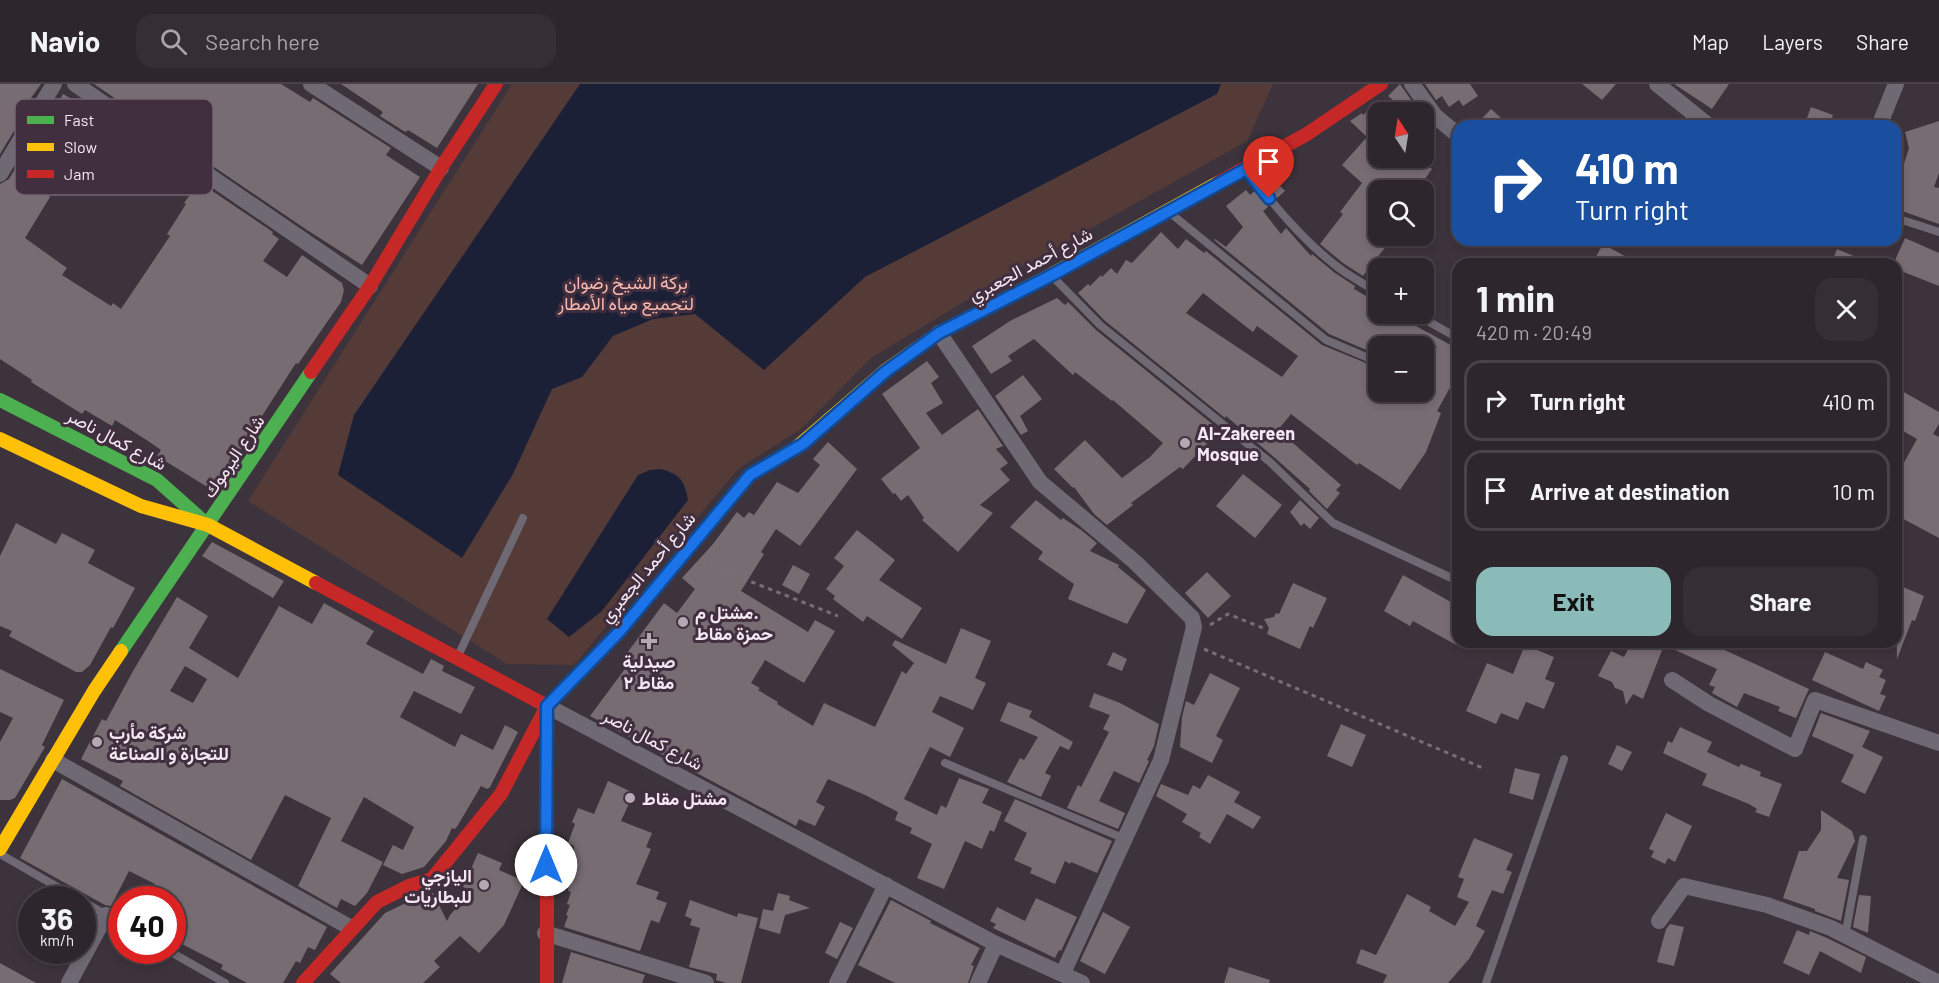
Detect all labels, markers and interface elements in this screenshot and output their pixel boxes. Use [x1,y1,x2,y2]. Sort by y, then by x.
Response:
search box [136,14,556,68]
text: Navio [30,24,100,58]
icon: search [157,25,190,58]
text: Search here [205,28,320,54]
text: Map [1692,29,1729,54]
text: Layers [1762,29,1823,54]
text: Share [1856,29,1909,54]
legend [15,99,213,195]
north arrow [1368,102,1434,168]
map controls [1368,102,1434,402]
text: Fast [64,110,94,129]
pin [1243,136,1294,198]
text: Slow [64,137,97,156]
text: 410 m [1575,142,1679,192]
icon: right [1476,144,1554,222]
icon: arrive [1252,145,1285,178]
text: Jam [64,164,95,183]
button: search [1368,180,1434,246]
text: Turn right [1575,193,1689,225]
street label: شارع أحمد الجعبري [964,222,1098,310]
button: + [1368,258,1434,324]
park label: بركة الشيخ رضوان لتجميع مياه الأمطار [557,271,694,316]
text: 1 min [1476,276,1555,319]
button: close [1815,278,1878,341]
text: 420 m · 20:49 [1476,320,1592,344]
button: − [1368,336,1434,402]
icon: right [1479,384,1512,417]
text: Turn right [1530,388,1625,414]
text: 410 m [1822,388,1875,414]
street label: شارع كمال ناصر [62,403,171,476]
street label: شارع اليرموك [197,410,270,503]
place label: Al-Zakereen Mosque [1197,422,1295,465]
marker: Al-Zakereen Mosque [1178,436,1192,450]
icon: arrive [1479,474,1512,507]
text: Arrive at destination [1530,478,1729,504]
text: 10 m [1832,478,1875,504]
street label: شارع أحمد الجعبري [594,507,703,630]
button: Exit [1476,567,1671,636]
button: Share [1683,567,1878,636]
place label: مشتل م. حمزة مقاط [695,601,773,645]
marker: مشتل م. حمزة مقاط [676,615,690,629]
marker: صيدلية مقاط ٢ [642,634,656,648]
place label: صيدلية مقاط ٢ [622,650,676,693]
street label: شارع كمال ناصر [598,703,707,776]
place label: شركة مأرب للتجارة و الصناعة [109,721,229,765]
marker: شركة مأرب للتجارة و الصناعة [90,735,104,749]
place label: مشتل مقاط [642,787,727,810]
marker: مشتل مقاط [623,791,637,805]
position arrow [514,833,578,897]
place label: اليازجي للبطاريات [404,864,472,908]
marker: اليازجي للبطاريات [477,878,491,892]
speed limit sign: 40 [108,886,186,964]
text: 36 [41,900,73,936]
text: km/h [40,931,74,949]

